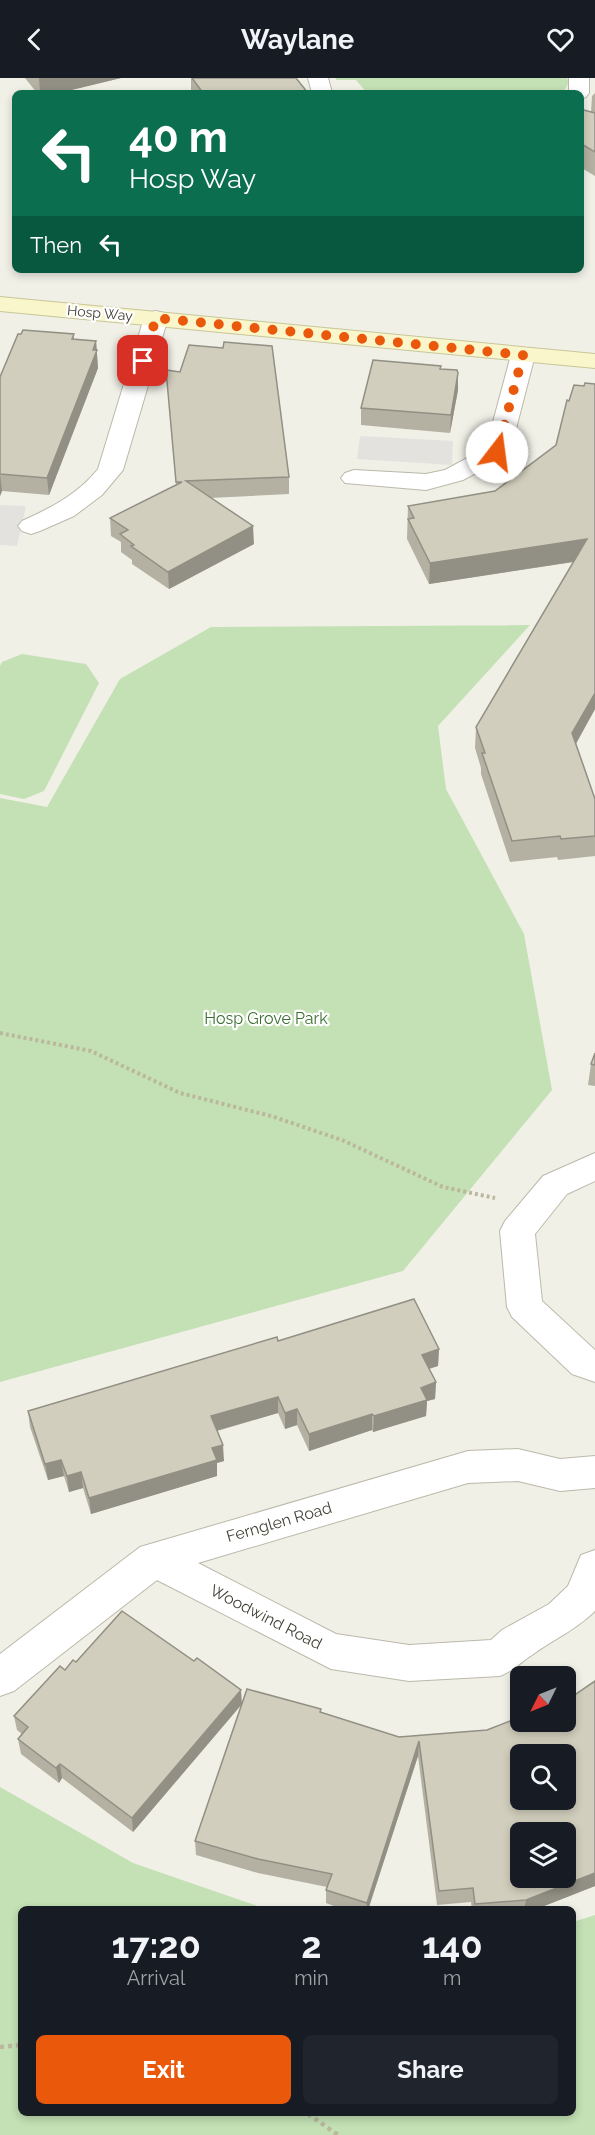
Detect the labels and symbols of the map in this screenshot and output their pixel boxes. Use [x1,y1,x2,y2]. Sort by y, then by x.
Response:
street label: Hosp Way [66,302,134,324]
pin [117,335,168,386]
position arrow [465,420,529,484]
park label: Hosp Grove Park [204,1009,328,1028]
street label: Fernglen Road [224,1498,334,1546]
street label: Woodwind Road [207,1581,325,1653]
north arrow [510,1666,576,1732]

